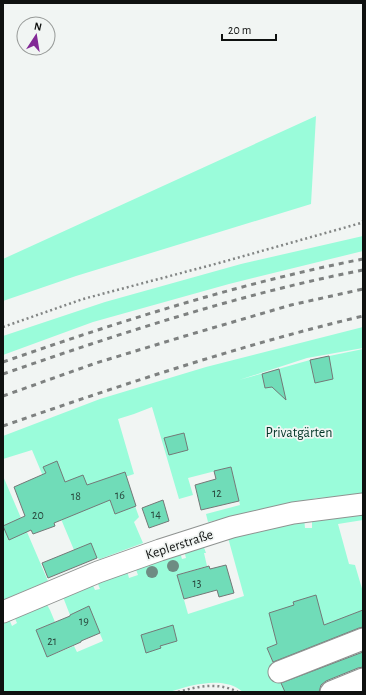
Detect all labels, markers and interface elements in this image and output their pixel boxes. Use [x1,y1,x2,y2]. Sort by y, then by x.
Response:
north arrow [16,16,56,56]
scale bar [222,16,276,42]
text: N [33,21,43,33]
text: 20 m [228,24,251,36]
park label: Privatgärten [266,426,332,440]
house number: 12 [212,487,222,499]
house number: 16 [115,489,125,501]
house number: 18 [71,490,81,502]
house number: 14 [151,508,161,520]
house number: 20 [32,509,44,521]
street label: Keplerstraße [144,527,215,562]
house number: 13 [192,577,202,589]
house number: 19 [79,615,89,627]
house number: 21 [47,635,57,647]

